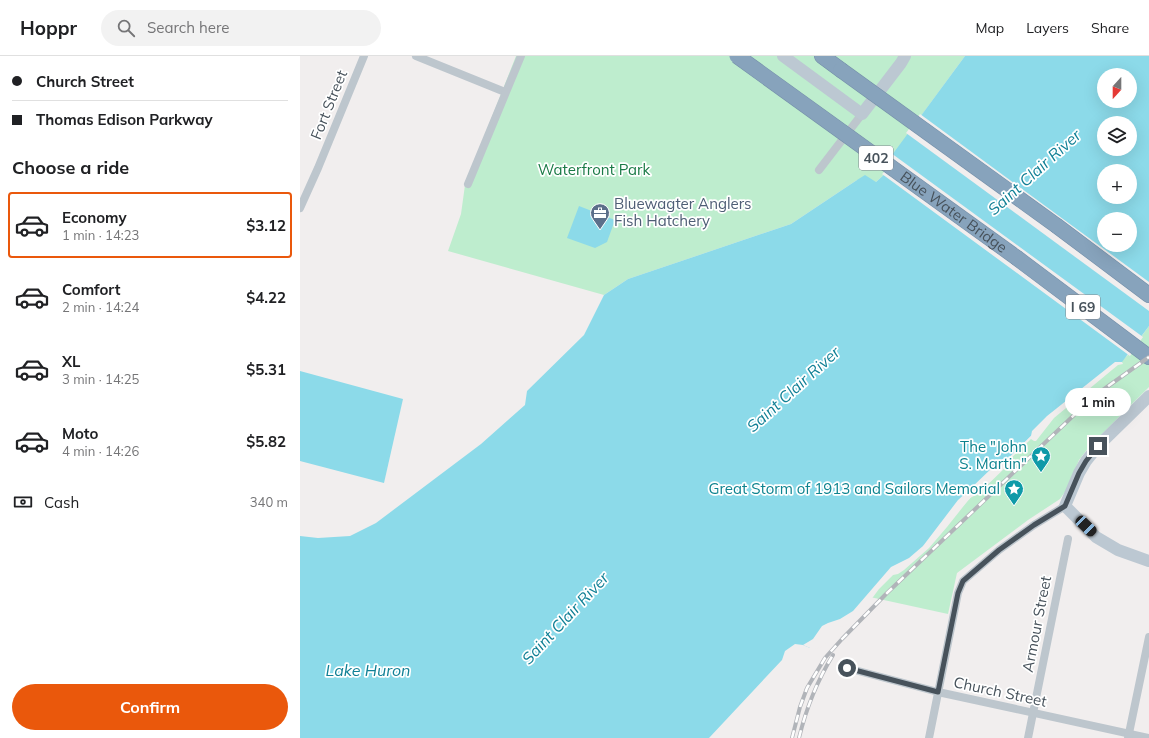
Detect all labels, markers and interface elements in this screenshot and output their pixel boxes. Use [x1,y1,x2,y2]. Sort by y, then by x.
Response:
search box [101,10,381,46]
text: Hoppr [20,16,77,40]
icon: search [115,17,137,39]
text: Search here [147,18,229,37]
text: Map [975,19,1004,37]
text: Layers [1026,19,1069,37]
text: Share [1091,19,1129,37]
street label: Fort Street [306,67,351,142]
north arrow [1097,68,1137,108]
map controls [1097,68,1137,252]
text: Church Street [36,72,134,91]
text: Thomas Edison Parkway [36,110,213,129]
button: layers [1097,116,1137,156]
water label: Saint Clair River [983,124,1086,219]
road number: 402 [859,146,893,170]
text: Choose a ride [12,156,129,179]
park label: Waterfront Park [538,160,651,179]
button: + [1097,164,1137,204]
street label: Blue Water Bridge [897,167,1011,257]
place label: Bluewagter Anglers Fish Hatchery [614,194,752,230]
office icon: Bluewagter Anglers Fish Hatchery [589,202,611,230]
icon: car [14,207,50,243]
text: Economy [62,208,127,227]
button: − [1097,212,1137,252]
text: $3.12 [246,216,286,235]
text: 1 min · 14:23 [62,227,139,243]
icon: car [14,279,50,315]
text: Comfort [62,280,120,299]
text: $4.22 [246,288,286,307]
road number: I 69 [1066,295,1100,319]
text: 2 min · 14:24 [62,299,139,315]
water label: Saint Clair River [742,341,845,436]
icon: car [14,351,50,387]
text: XL [62,352,80,371]
text: $5.31 [246,360,286,379]
text: 3 min · 14:25 [62,371,139,387]
callout: 1 min [1065,388,1131,416]
text: 1 min [1081,394,1115,410]
icon: car [14,423,50,459]
text: Moto [62,424,98,443]
text: $5.82 [246,432,286,451]
place label: The "John S. Martin" [959,437,1027,473]
route end [1089,437,1107,455]
text: 4 min · 14:26 [62,443,139,459]
place icon: The "John S. Martin" [1030,445,1052,473]
place icon: Great Storm of 1913 and Sailors Memorial [1003,478,1025,506]
place label: Great Storm of 1913 and Sailors Memorial [709,479,1000,498]
icon: cash [12,491,34,513]
text: Cash [44,493,79,512]
text: 340 m [250,494,288,510]
car [1073,513,1099,539]
water label: Saint Clair River [517,567,614,668]
street label: Armour Street [1018,574,1055,674]
route start [838,659,856,677]
water label: Lake Huron [326,660,410,680]
street label: Church Street [952,672,1048,711]
button: Confirm [12,684,288,730]

